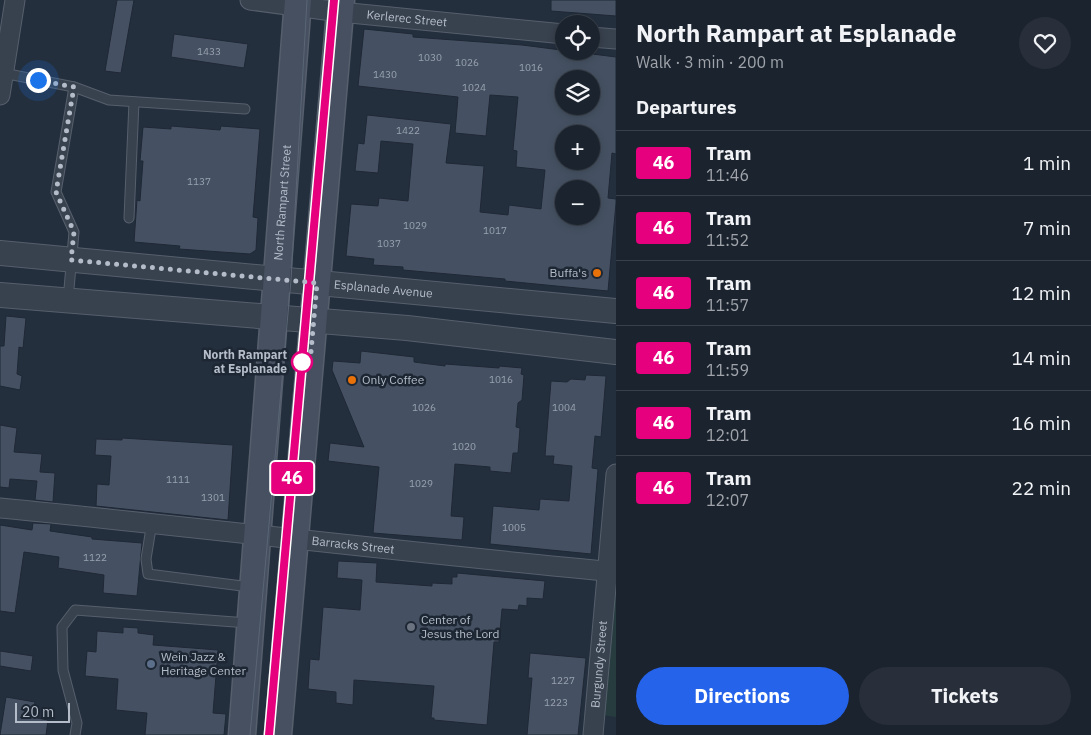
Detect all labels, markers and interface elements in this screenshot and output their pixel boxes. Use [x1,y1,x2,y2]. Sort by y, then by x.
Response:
street label: Kerlerec Street [366,7,448,29]
map controls [555,15,600,225]
button: locate [555,15,600,60]
text: North Rampart at Esplanade [636,17,956,49]
button: heart [1019,17,1071,69]
house number: 1433 [197,45,221,58]
house number: 1030 [418,51,442,64]
text: Walk · 3 min · 200 m [636,52,784,72]
house number: 1026 [455,56,479,69]
house number: 1016 [519,61,543,74]
your location [26,68,51,93]
house number: 1430 [373,68,397,81]
button: layers [555,70,600,115]
house number: 1024 [462,81,486,94]
text: Departures [636,95,736,119]
house number: 1422 [396,124,420,137]
button: + [555,125,600,170]
text: Tram [706,141,751,165]
street label: North Rampart Street [270,144,294,261]
text: 46 [653,151,674,174]
text: 1 min [1023,151,1071,175]
text: 11:46 [706,165,749,185]
house number: 1137 [187,175,211,188]
button: − [555,180,600,225]
text: Tram [706,206,751,230]
text: 46 [653,216,674,239]
text: 7 min [1023,216,1071,240]
house number: 1029 [403,219,427,232]
house number: 1017 [483,224,507,237]
text: 11:52 [706,230,749,250]
house number: 1037 [377,237,401,250]
place label: Buffa's [550,265,587,280]
marker: Buffa's [591,267,603,279]
text: Tram [706,271,751,295]
street label: Esplanade Avenue [333,276,434,301]
text: 46 [653,281,674,304]
text: 12 min [1012,281,1071,305]
text: 11:57 [706,295,749,315]
text: Tram [706,336,751,360]
text: 46 [653,346,674,369]
text: 14 min [1012,346,1071,370]
place label: North Rampart at Esplanade [203,347,287,376]
marker: North Rampart at Esplanade [291,351,313,373]
text: 11:59 [706,360,749,380]
place label: Only Coffee [362,372,425,387]
house number: 1016 [489,373,513,386]
marker: Only Coffee [346,374,358,386]
house number: 1026 [412,401,436,414]
house number: 1004 [552,401,576,414]
text: Tram [706,401,751,425]
text: 46 [653,411,674,434]
text: 16 min [1012,411,1071,435]
text: 12:01 [706,425,749,445]
house number: 1020 [452,440,476,453]
line badge: 46 [270,462,314,494]
text: 46 [281,466,303,489]
text: Tram [706,466,751,490]
house number: 1111 [166,473,190,486]
text: 46 [653,476,674,499]
text: 22 min [1012,476,1071,500]
house number: 1029 [409,477,433,490]
text: 12:07 [706,490,749,510]
house number: 1301 [201,491,225,504]
house number: 1005 [502,521,526,534]
street label: Barracks Street [311,533,395,557]
house number: 1122 [83,551,107,564]
place label: Center of Jesus the Lord [421,612,499,641]
street label: Burgundy Street [587,620,610,708]
marker: Center of Jesus the Lord [405,621,417,633]
place label: Wein Jazz & Heritage Center [161,649,246,678]
marker: Wein Jazz & Heritage Center [145,658,157,670]
button: Directions [636,667,849,725]
button: Tickets [859,667,1071,725]
house number: 1227 [551,674,575,687]
house number: 1223 [544,696,568,709]
scale bar [15,700,70,723]
text: 20 m [22,703,54,721]

